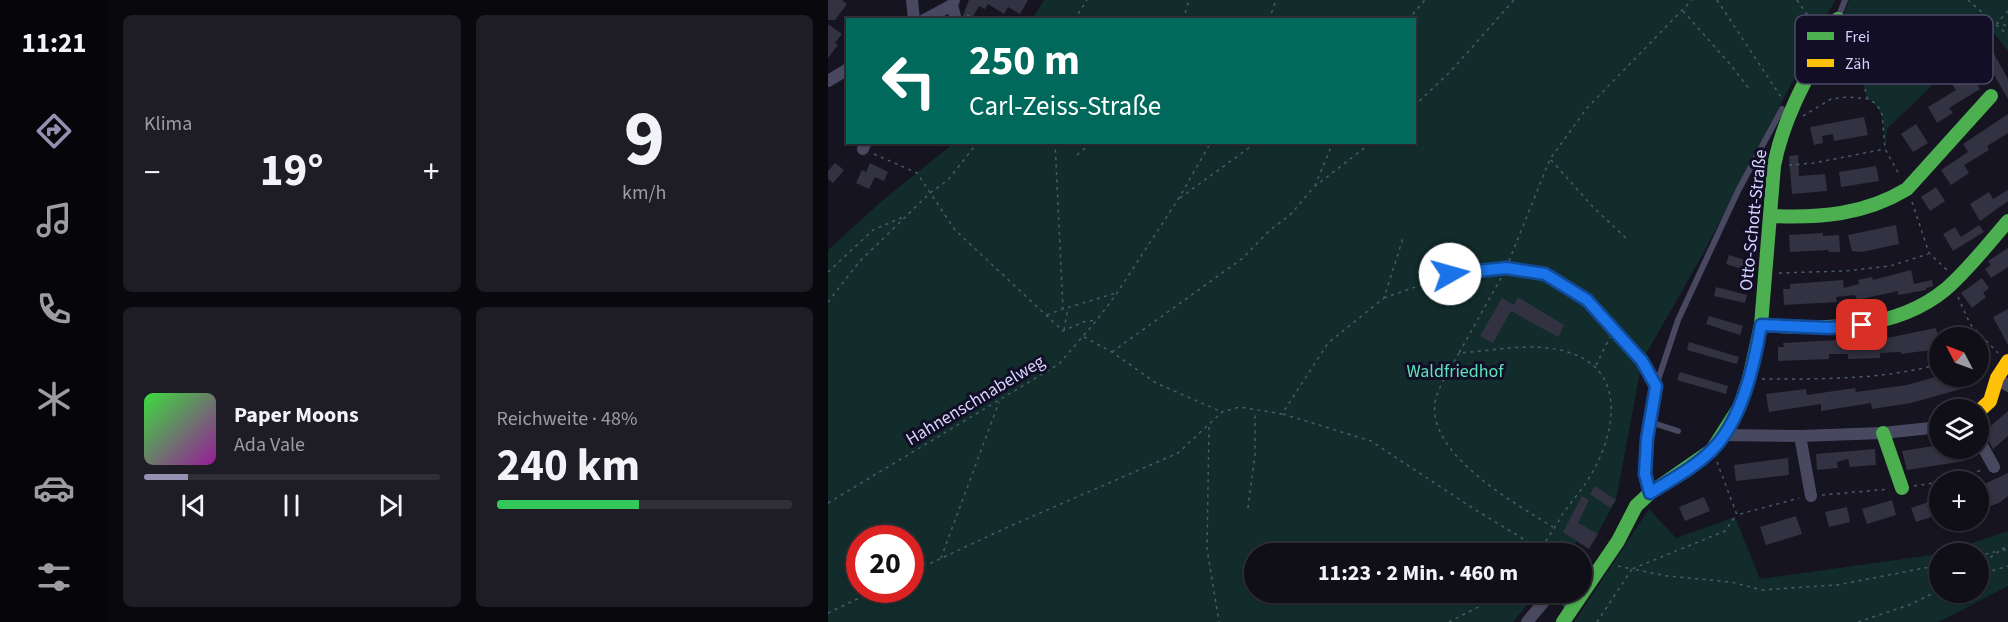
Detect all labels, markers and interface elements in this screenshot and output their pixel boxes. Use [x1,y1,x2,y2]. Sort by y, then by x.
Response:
legend [1795,15,1993,84]
text: 11:21 [21,24,87,63]
text: Frei [1845,26,1870,48]
text: 250 m [969,31,1080,91]
icon: left [870,42,948,120]
text: Zäh [1845,53,1870,75]
text: 9 [624,84,665,195]
text: Carl-Zeiss-Straße [969,87,1161,126]
icon: directions [33,110,75,152]
text: Klima [144,110,192,138]
text: 19° [260,139,324,203]
street label: Otto-Schott-Straße [1734,148,1773,292]
text: − [144,149,160,196]
text: + [423,149,439,196]
text: km/h [622,179,666,207]
icon: music [33,199,75,241]
position arrow [1418,242,1482,306]
icon: phone [33,288,75,330]
pin [1836,299,1887,350]
icon: arrive [1845,308,1878,341]
north arrow [1929,327,1989,387]
map controls [1929,327,1989,603]
street label: Hahnenschnabelweg [901,349,1049,452]
park label: Waldfriedhof [1406,359,1504,384]
icon: climate [33,378,75,420]
text: Paper Moons [234,399,359,431]
button: layers [1929,399,1989,459]
text: Reichweite · 48% [497,405,637,433]
text: Ada Vale [234,431,305,459]
text: 240 km [497,434,640,498]
icon: car [33,467,75,509]
button: + [1929,471,1989,531]
icon: previous [177,489,210,522]
icon: pause [275,489,308,522]
icon: next [374,489,407,522]
speed limit sign: 20 [846,525,924,603]
button: − [1929,543,1989,603]
icon: filters [33,556,75,598]
text: 11:23 · 2 Min. · 460 m [1318,557,1518,589]

